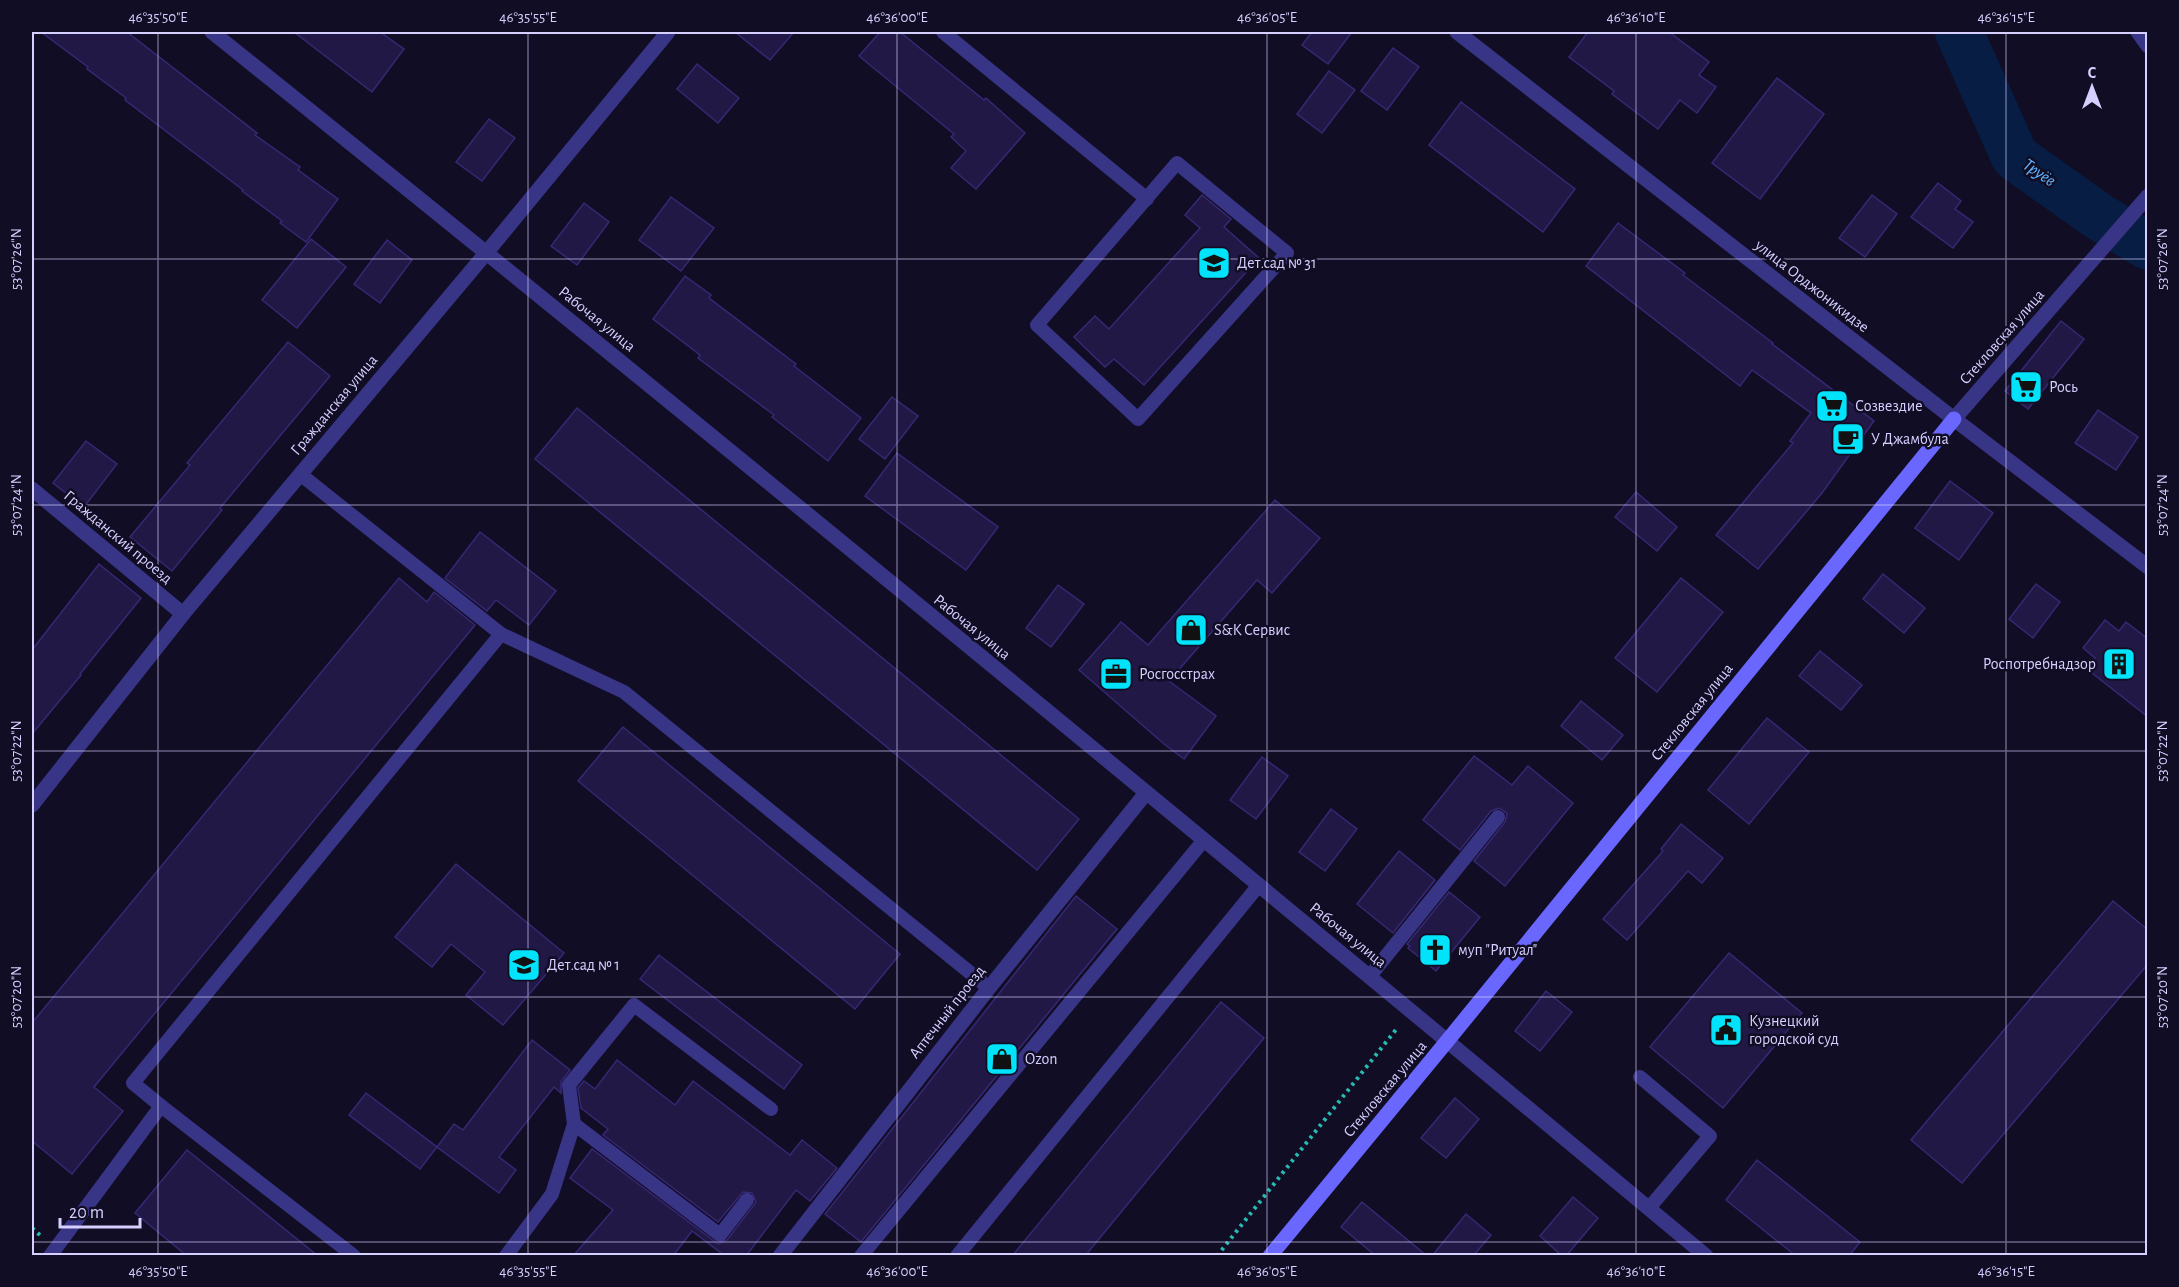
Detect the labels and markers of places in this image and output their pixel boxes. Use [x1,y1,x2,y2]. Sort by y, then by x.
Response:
school or university icon: Дет.сад № 31 [1196,245,1232,281]
place label: Дет.сад № 31 [1237,255,1316,271]
supermarket icon: Рось [2008,369,2044,405]
place label: Рось [2049,379,2078,395]
supermarket icon: Созвездие [1814,388,1850,424]
place label: Созвездие [1855,398,1922,414]
cafe icon: У Джамбула [1830,421,1866,457]
place label: У Джамбула [1871,431,1949,448]
shop icon: S&K Сервис [1173,612,1209,648]
place label: S&K Сервис [1214,622,1290,638]
building icon: Роспотребнадзор [2101,646,2137,682]
office icon: Росгосстрах [1098,656,1134,692]
place label: Роспотребнадзор [1983,656,2096,672]
place label: Росгосстрах [1139,666,1215,682]
church icon: муп "Ритуал" [1417,932,1453,968]
place label: муп "Ритуал" [1458,942,1537,959]
school or university icon: Дет.сад № 1 [506,947,542,983]
place label: Дет.сад № 1 [547,957,620,973]
public building icon: Кузнецкий городской суд [1708,1012,1744,1048]
place label: Кузнецкий городской суд [1749,1013,1839,1048]
shop icon: Ozon [984,1041,1020,1077]
place label: Ozon [1025,1051,1057,1067]

